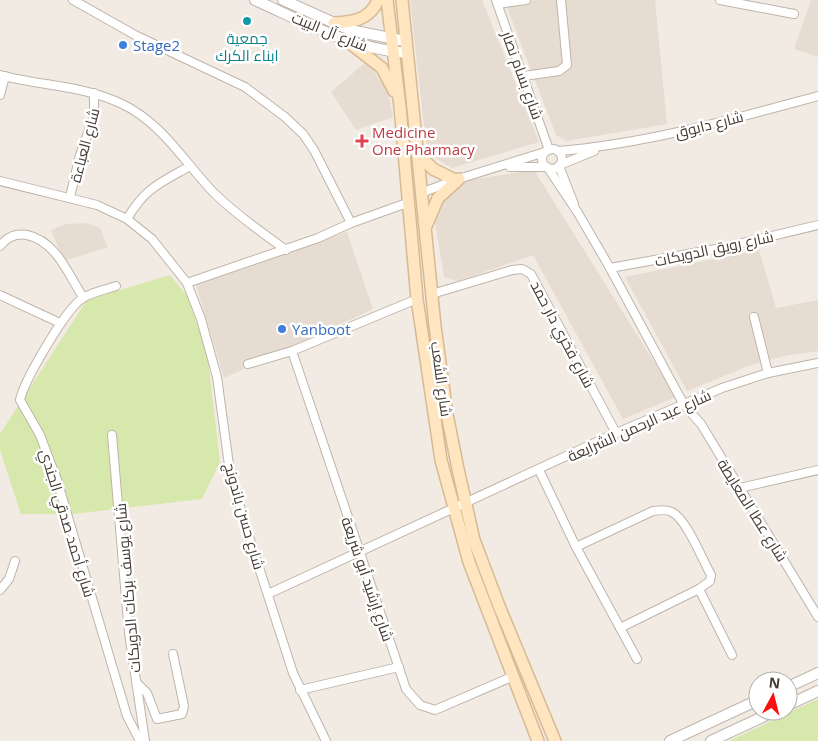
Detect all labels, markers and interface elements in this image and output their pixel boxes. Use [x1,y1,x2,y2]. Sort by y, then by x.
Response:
street label: شارع آل البيت [288,7,371,57]
marker: جمعية ابناء الكرك [241,15,253,27]
street label: شارع بسام نصار [496,27,548,123]
place label: جمعية ابناء الكرك [215,28,279,65]
place label: Stage2 [133,35,180,55]
marker: Stage2 [117,39,129,51]
street label: شارع العباءة [64,106,105,185]
street label: شارع دابوق [673,106,746,144]
place label: Medicine One Pharmacy [372,122,475,159]
marker: Medicine One Pharmacy [356,135,368,147]
street label: شارع رويق الدويكات [653,226,776,272]
street label: شارع فخري دار حمد [524,277,600,392]
place label: Yanboot [292,319,351,339]
marker: Yanboot [276,323,288,335]
street label: شارع الشعب [425,340,457,418]
street label: شارع عبد الرحمن الشرايعة [564,384,715,468]
street label: شارع أحمد صدقي الجندي [33,446,100,600]
street label: شارع عطا المعايطة [712,455,793,566]
street label: شارع حسن باندونج [218,460,270,572]
street label: شارع يوسف بركات الدويكات [110,502,146,674]
street label: شارع إرشيد أبو شريعة [335,514,399,645]
north arrow [748,671,798,721]
text: N [768,672,781,693]

